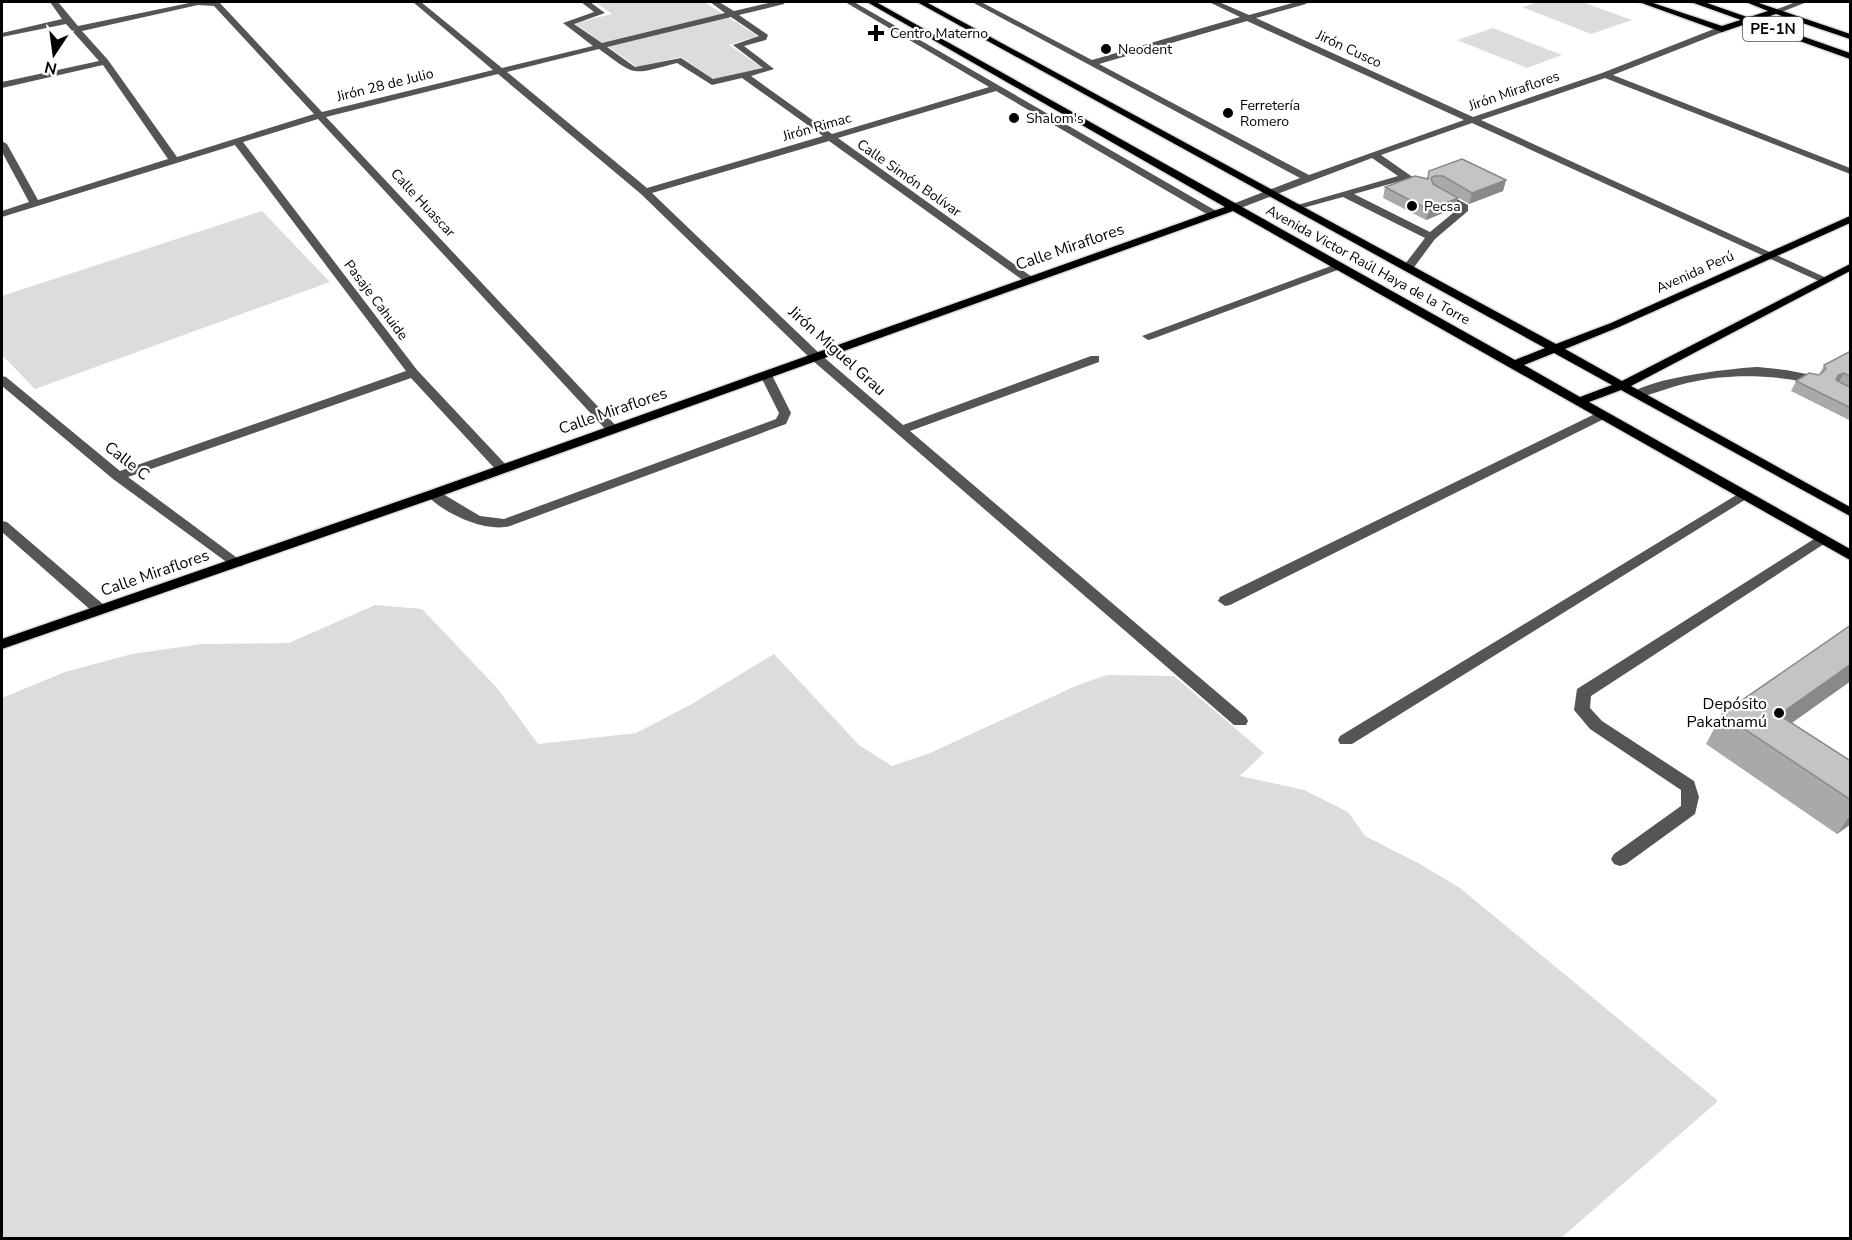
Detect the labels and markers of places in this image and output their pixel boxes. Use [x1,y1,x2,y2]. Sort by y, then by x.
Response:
marker: Centro Materno [867,24,885,42]
place label: Centro Materno [890,24,988,43]
place label: Neodent [1118,40,1172,59]
marker: Neodent [1099,42,1113,56]
place label: Ferretería Romero [1240,96,1300,131]
marker: Ferretería Romero [1221,106,1235,120]
place label: Shalom's [1026,109,1084,128]
marker: Shalom's [1007,111,1021,125]
place label: Pecsa [1424,197,1461,216]
marker: Pecsa [1405,199,1419,213]
place label: Depósito Pakatnamú [1687,693,1767,733]
marker: Depósito Pakatnamú [1772,706,1786,720]

